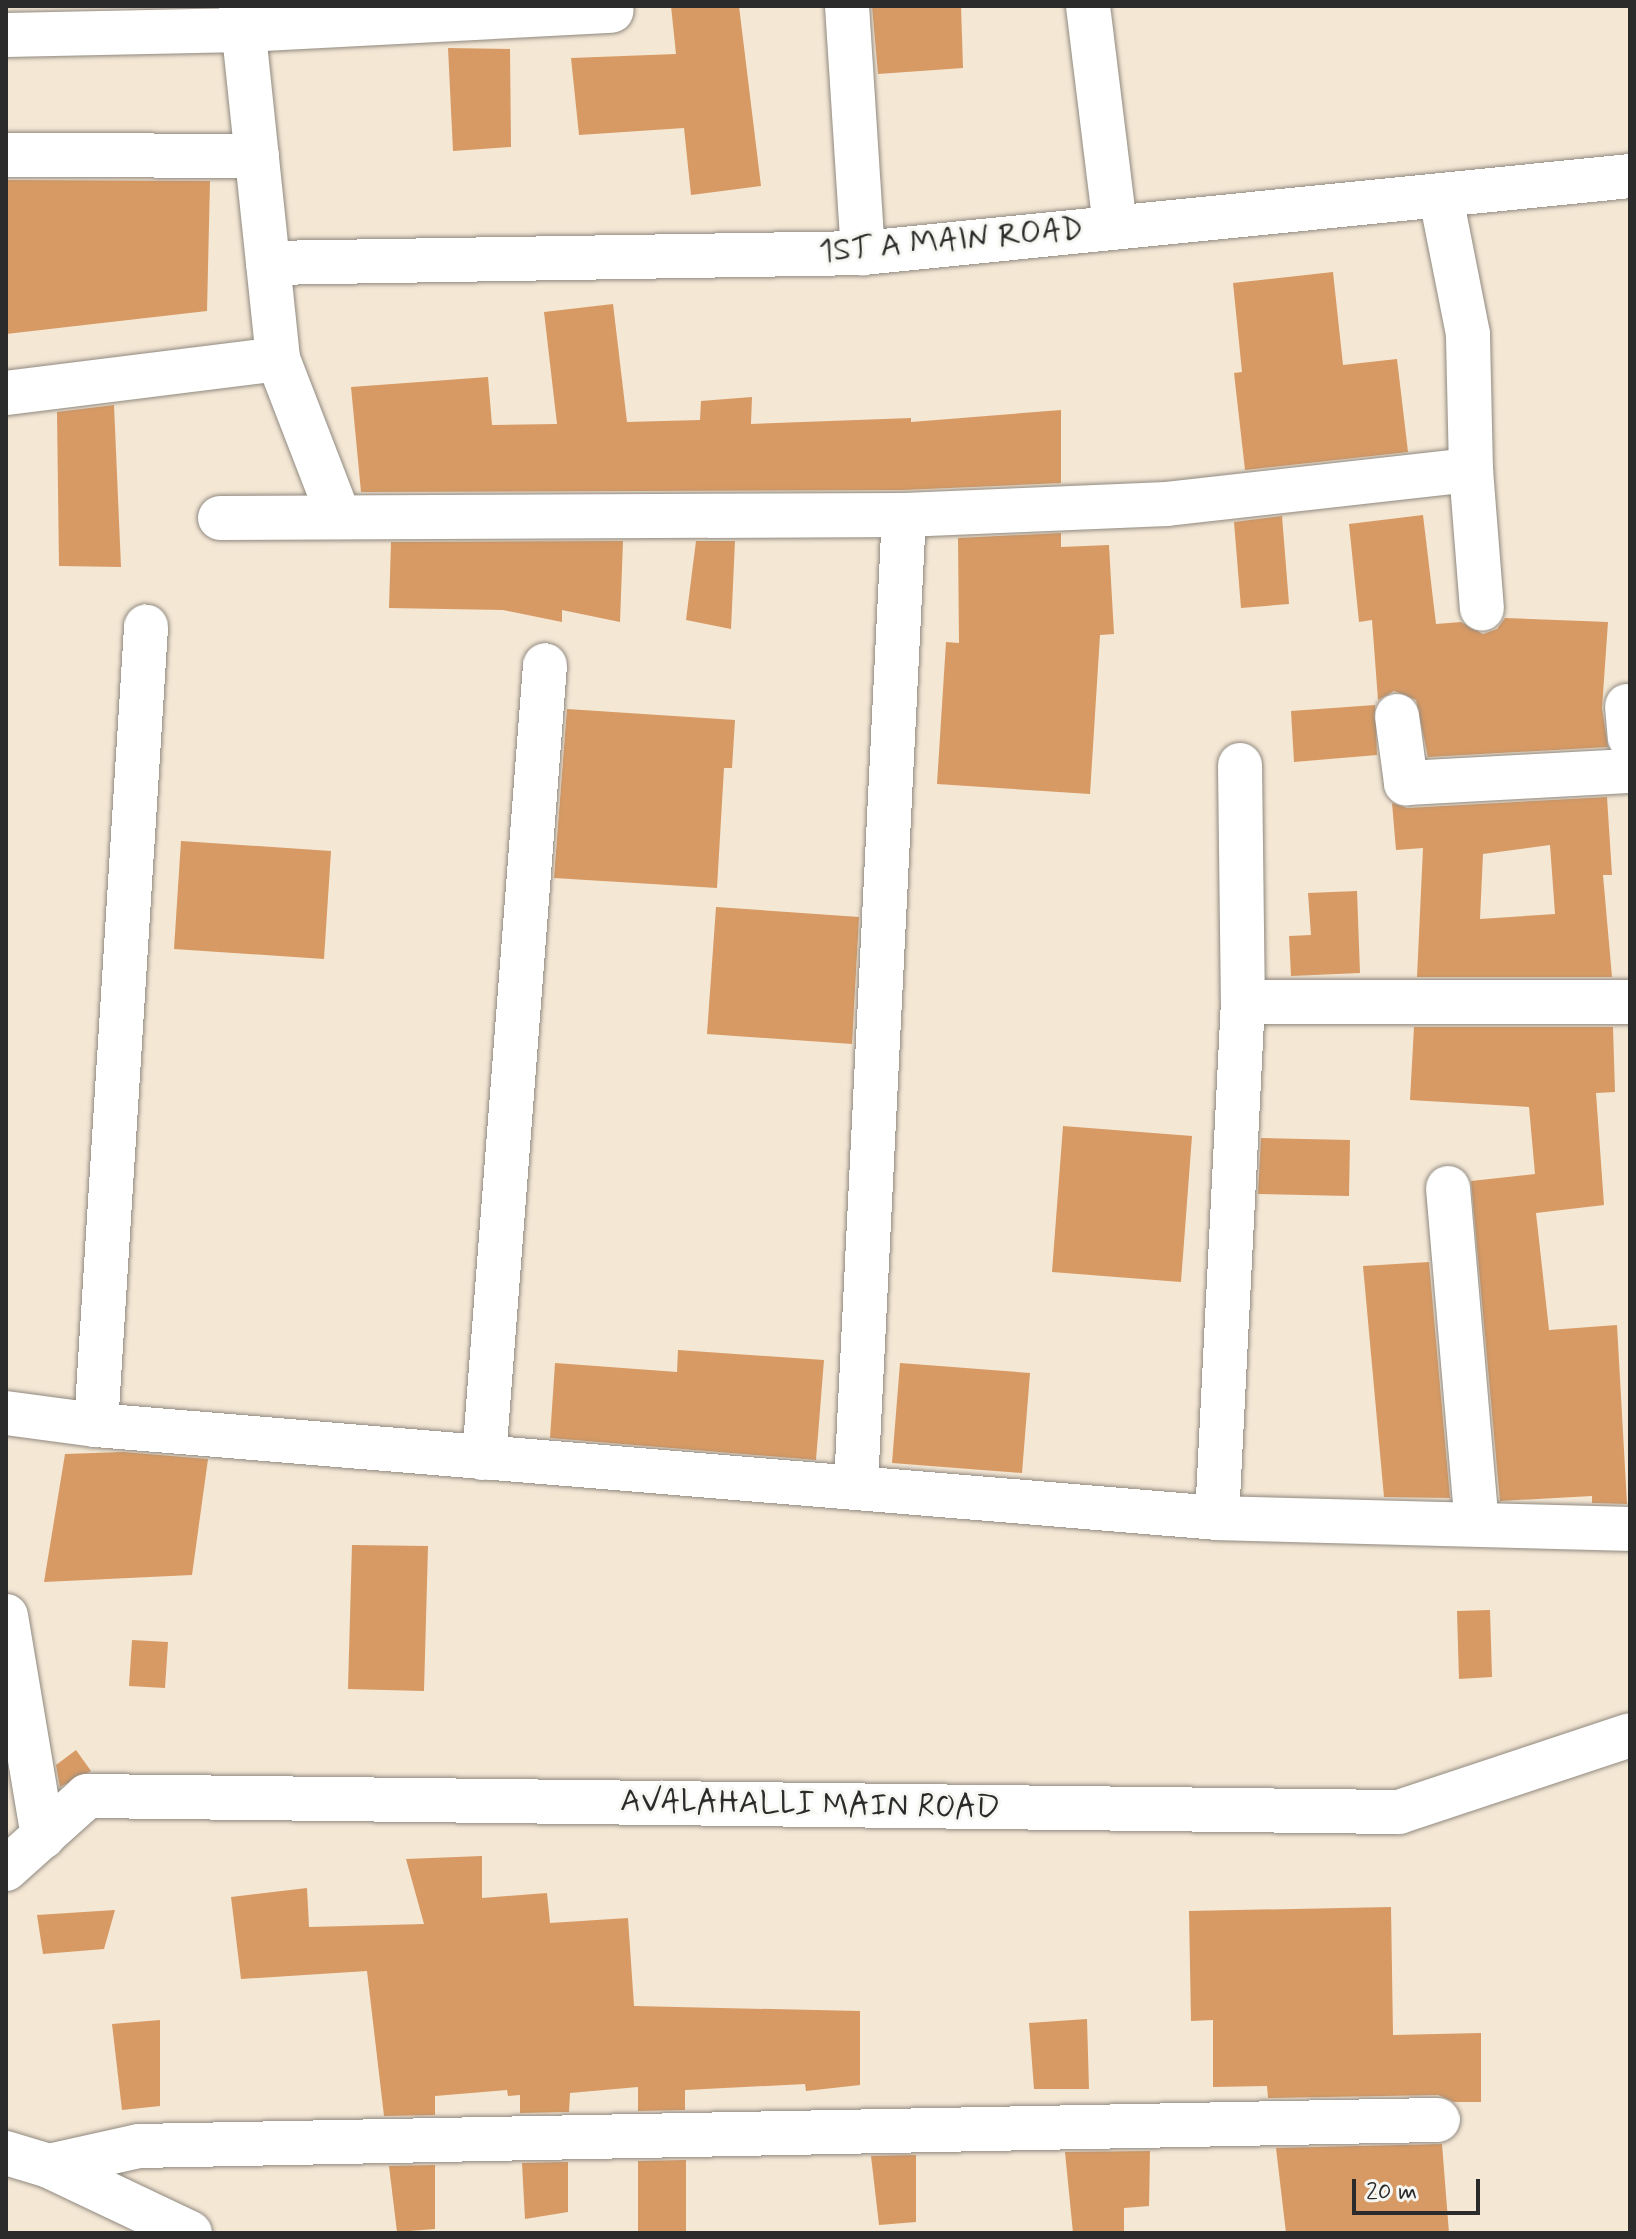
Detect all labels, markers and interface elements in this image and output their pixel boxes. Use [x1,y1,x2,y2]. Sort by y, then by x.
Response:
street label: 1ST A MAIN ROAD [815,210,1087,272]
street label: AVALAHALLI MAIN ROAD [618,1782,1002,1828]
scale bar [1356,2163,1484,2213]
text: 20 m [1366,2177,1417,2208]

